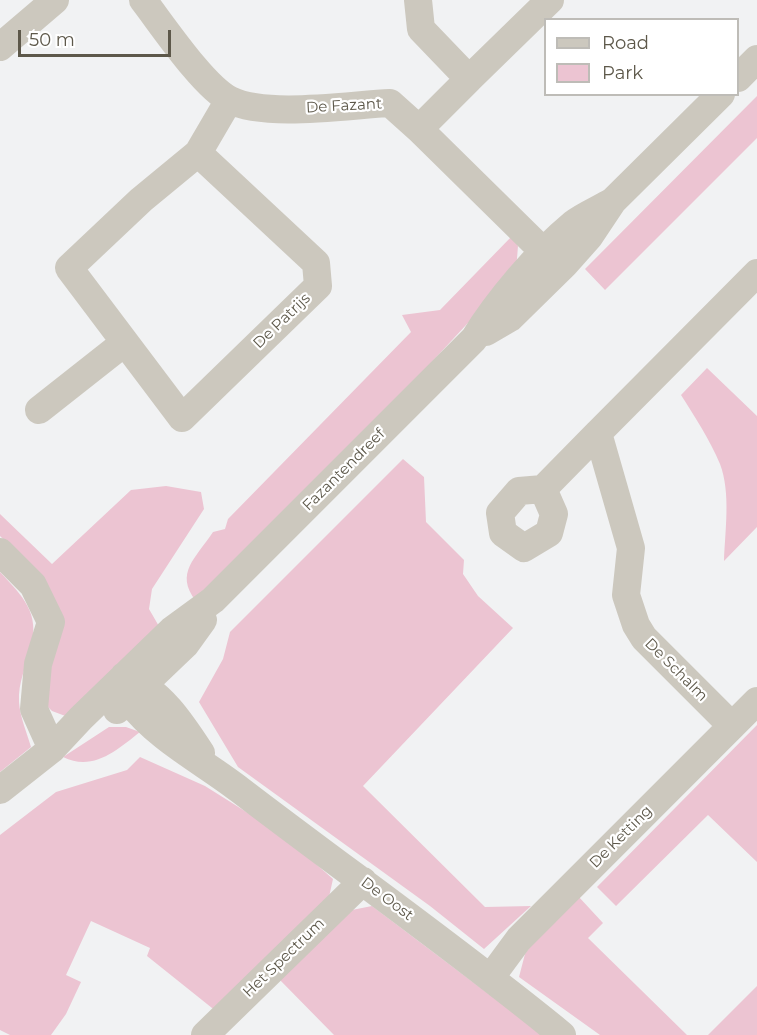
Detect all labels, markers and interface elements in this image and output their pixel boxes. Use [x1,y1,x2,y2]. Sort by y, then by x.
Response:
scale bar [21,18,174,56]
legend [544,18,739,96]
text: 50 m [29,29,75,51]
text: Road [602,32,649,54]
text: Park [602,62,643,84]
street label: De Fazant [306,95,382,117]
street label: De Patrijs [250,289,314,353]
street label: Fazantendreef [299,425,389,515]
street label: De Schalm [641,635,711,705]
street label: De Ketting [586,802,656,872]
street label: De Oost [357,874,417,924]
street label: Het Spectrum [239,915,329,1001]

